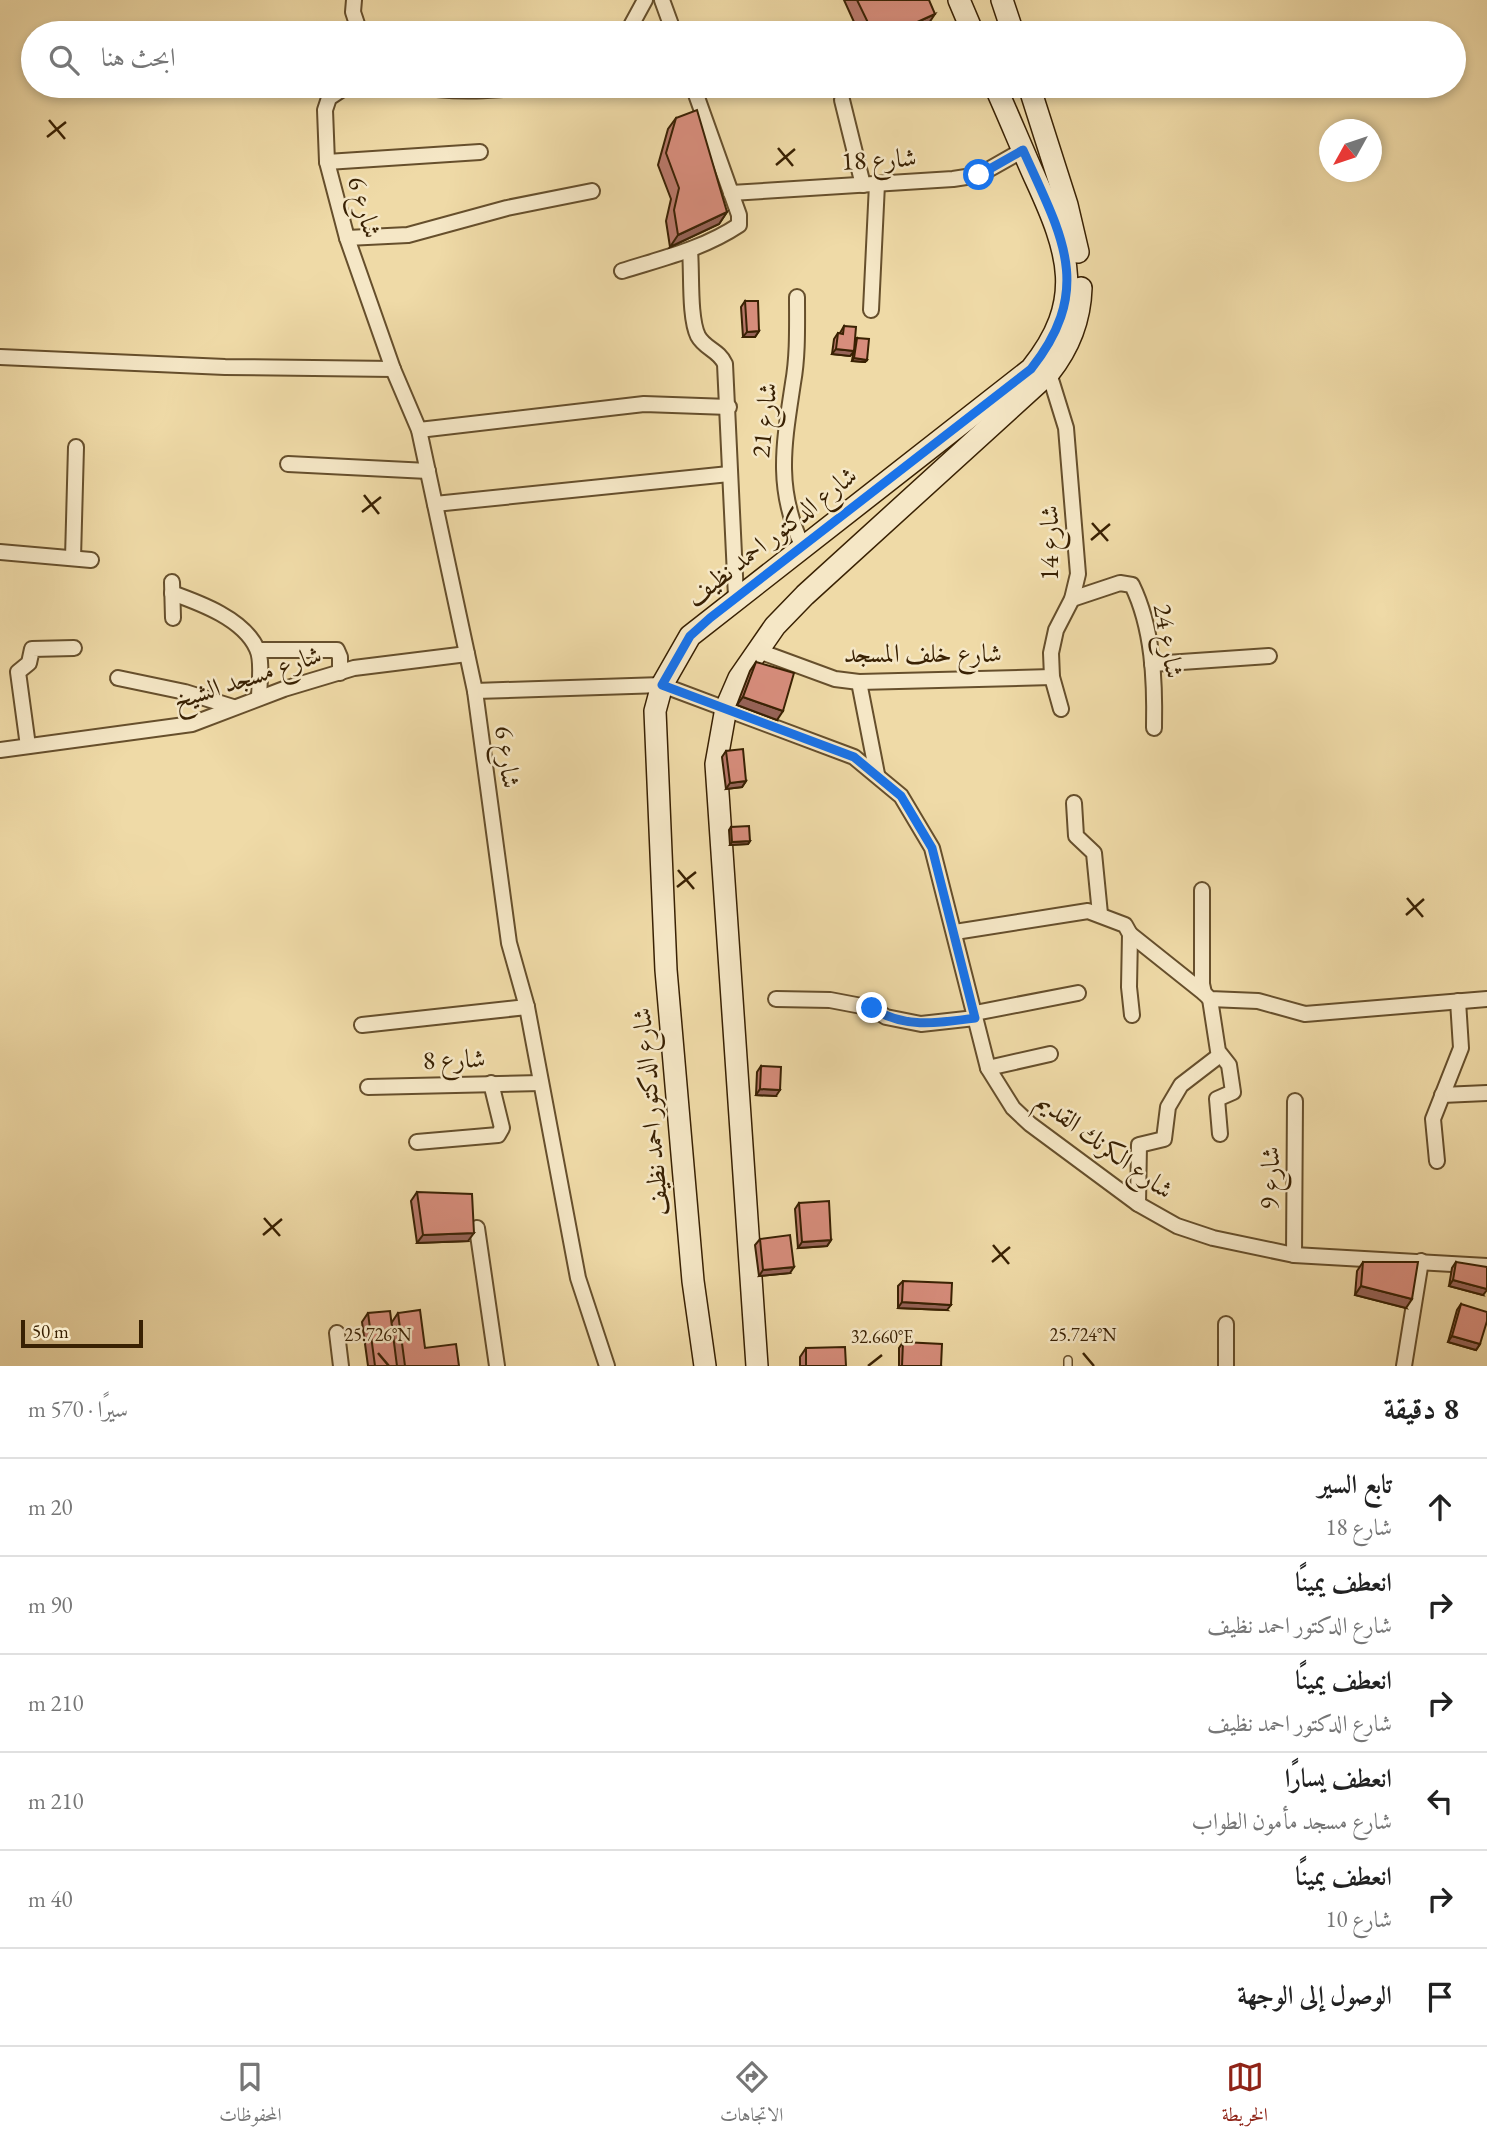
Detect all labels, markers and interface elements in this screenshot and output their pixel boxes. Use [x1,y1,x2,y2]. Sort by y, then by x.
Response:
search box [21,21,1466,98]
text: ابحث هنا [101,40,176,74]
icon: search [45,41,83,79]
north arrow [1319,119,1382,182]
street label: شارع 18 [841,140,918,183]
route start [963,159,994,190]
street label: شارع 6 [335,172,390,243]
street label: شارع 21 [743,381,790,460]
street label: شارع الدكتور احمد نظيف [678,458,867,618]
street label: شارع 14 [1032,505,1071,581]
street label: شارع 24 [1141,601,1192,682]
street label: شارع خلف المسجد [844,636,1002,675]
street label: شارع مسجد الشيخ [168,637,328,724]
street label: شارع 6 [482,724,529,791]
route end [856,992,887,1023]
street label: شارع الدكتور احمد نظيف [624,1006,681,1218]
street label: شارع 8 [422,1041,486,1082]
street label: شارع الكرنك القديم [1026,1084,1180,1211]
street label: شارع 9 [1253,1147,1292,1209]
scale bar [21,1317,144,1349]
text: 50 m [32,1319,69,1344]
text: 25.726°N [345,1323,412,1346]
text: 25.724°N [1050,1323,1117,1346]
text: 32.660°E [851,1325,913,1348]
text: 8 دقيقة [1384,1389,1459,1428]
text: سيرًا · 570 m [28,1394,128,1424]
text: تابع السير [1318,1467,1392,1501]
icon: ahead [1421,1488,1459,1526]
text: 20 m [28,1492,73,1522]
text: شارع 18 [1325,1512,1392,1542]
text: انعطف يمينًا [1295,1565,1392,1599]
icon: right [1421,1586,1459,1624]
text: 90 m [28,1590,73,1620]
text: شارع الدكتور احمد نظيف [1207,1610,1392,1640]
text: انعطف يمينًا [1295,1663,1392,1697]
icon: right [1421,1684,1459,1722]
text: 210 m [28,1688,84,1718]
text: شارع الدكتور احمد نظيف [1207,1708,1392,1738]
text: انعطف يسارًا [1285,1761,1392,1795]
icon: left [1421,1782,1459,1820]
text: 210 m [28,1786,84,1816]
text: شارع مسجد مأمون الطواب [1192,1806,1392,1836]
text: انعطف يمينًا [1295,1859,1392,1893]
icon: right [1421,1880,1459,1918]
text: 40 m [28,1884,73,1914]
text: شارع 10 [1325,1904,1392,1934]
text: الوصول إلى الوجهة [1237,1978,1392,2012]
icon: arrive [1421,1978,1459,2016]
tab: المحفوظات [219,2058,282,2133]
tab: الاتجاهات [720,2058,783,2133]
tab: الخريطة [1222,2058,1268,2133]

